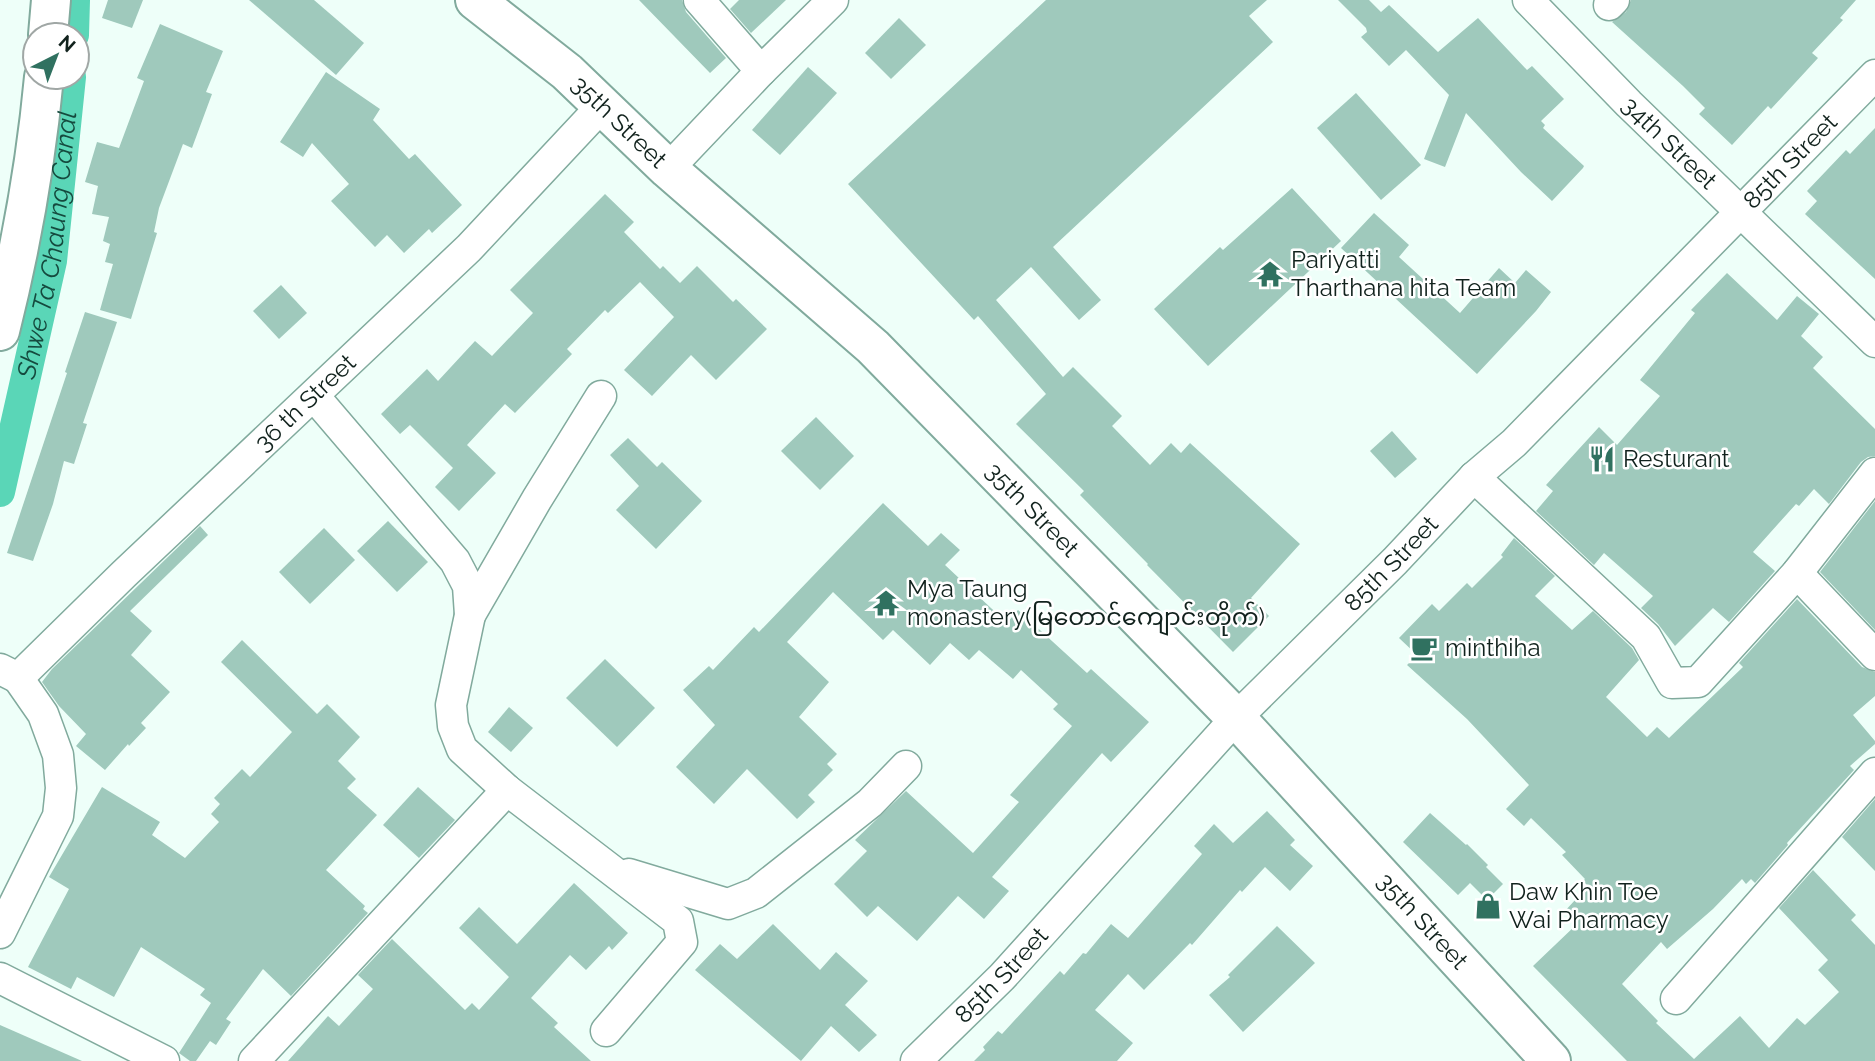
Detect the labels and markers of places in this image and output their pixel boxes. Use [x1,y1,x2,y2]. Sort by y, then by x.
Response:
place label: Pariyatti Tharthana hita Team [1291,245,1516,302]
temple icon: Pariyatti Tharthana hita Team [1255,259,1285,289]
restaurant icon: Resturant [1587,444,1617,474]
place label: Resturant [1623,444,1730,473]
place label: Mya Taung monastery(မြတောင်ကျောင်းတိုက်) [907,574,1265,636]
temple icon: Mya Taung monastery(မြတောင်ကျောင်းတိုက်) [871,588,901,618]
cafe icon: minthiha [1409,633,1439,663]
place label: minthiha [1445,633,1541,662]
place label: Daw Khin Toe Wai Pharmacy [1509,877,1669,934]
shop icon: Daw Khin Toe Wai Pharmacy [1473,891,1503,921]

